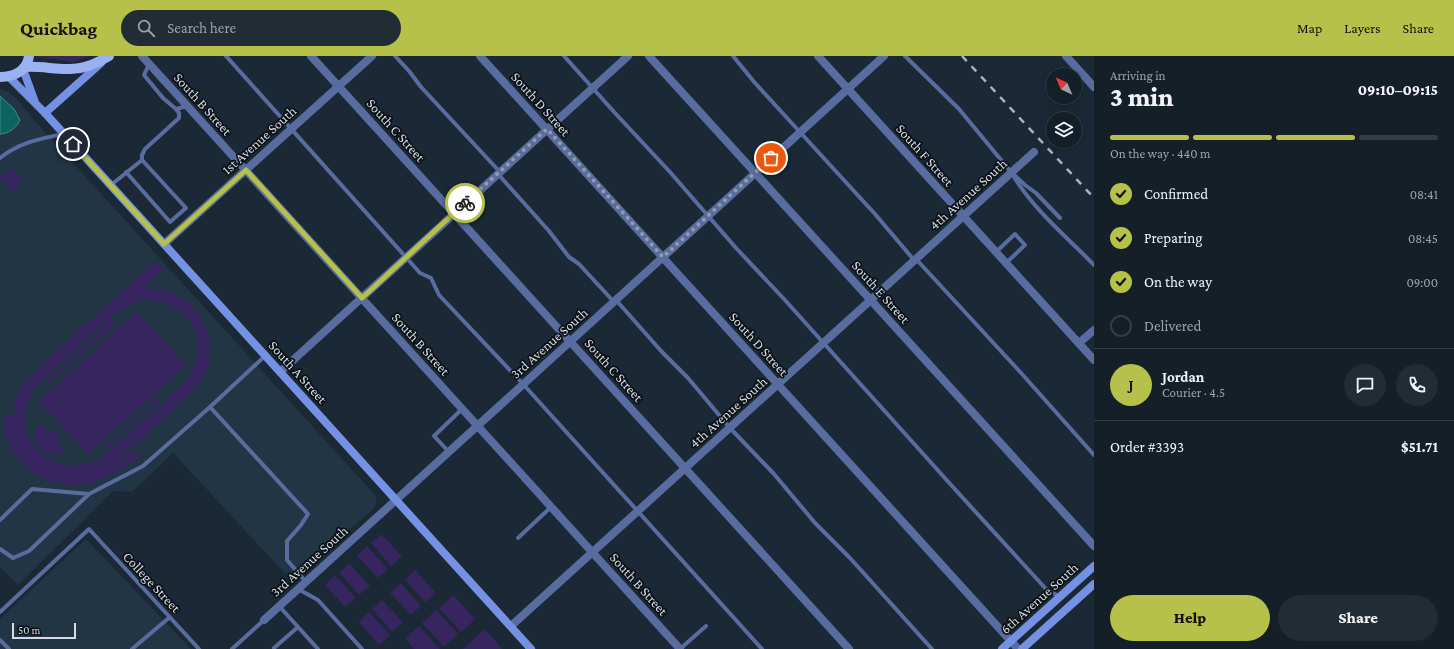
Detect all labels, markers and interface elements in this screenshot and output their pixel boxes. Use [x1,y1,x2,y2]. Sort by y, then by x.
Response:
search box [121,10,401,46]
icon: search [135,17,157,39]
text: Quickbag [20,18,97,39]
text: Search here [167,20,236,36]
text: Map [1297,20,1322,36]
text: Layers [1344,20,1381,36]
text: Share [1403,20,1434,36]
north arrow [1046,68,1082,104]
map controls [1046,68,1082,148]
text: Arriving in [1110,68,1166,83]
street label: South B Street [171,69,236,139]
street label: South D Street [508,69,574,140]
text: 09:10–09:15 [1358,82,1438,98]
text: 3 min [1110,83,1173,112]
street label: South C Street [363,95,429,165]
street label: 1st Avenue South [219,102,300,178]
button: layers [1046,112,1082,148]
street label: South F Street [893,121,957,190]
pin [56,127,90,161]
icon: home [62,133,84,155]
pin [754,141,788,175]
text: On the way · 440 m [1110,146,1211,161]
icon: bag [760,147,782,169]
street label: 4th Avenue South [926,155,1010,233]
courier [445,183,485,223]
icon: check [1110,183,1132,205]
text: Confirmed [1144,186,1208,202]
text: 08:41 [1410,187,1438,202]
icon: bike [454,192,476,214]
icon: check [1110,227,1132,249]
text: Preparing [1144,230,1203,246]
text: 08:45 [1408,231,1438,246]
street label: South E Street [849,257,914,327]
icon: check [1110,271,1132,293]
text: On the way [1144,274,1212,290]
text: 09:00 [1406,275,1438,290]
street label: 3rd Avenue South [507,304,591,382]
street label: South B Street [389,309,454,379]
street label: South D Street [726,309,792,380]
text: Delivered [1144,318,1201,334]
street label: South C Street [581,335,647,405]
street label: South A Street [266,337,331,407]
button: chat [1344,364,1386,406]
button: phone [1396,364,1438,406]
text: Jordan [1162,369,1204,385]
street label: 4th Avenue South [686,373,770,451]
text: J [1128,377,1134,393]
text: Courier · 4.5 [1162,385,1225,400]
text: Order #3393 [1110,439,1184,455]
text: $51.71 [1401,439,1438,455]
street label: 3rd Avenue South [267,522,351,600]
street label: College Street [120,548,184,616]
street label: South B Street [607,549,672,619]
street label: 6th Avenue South [997,559,1081,637]
button: Help [1110,595,1270,641]
button: Share [1278,595,1438,641]
scale bar [12,621,76,640]
text: 50 m [18,624,40,636]

